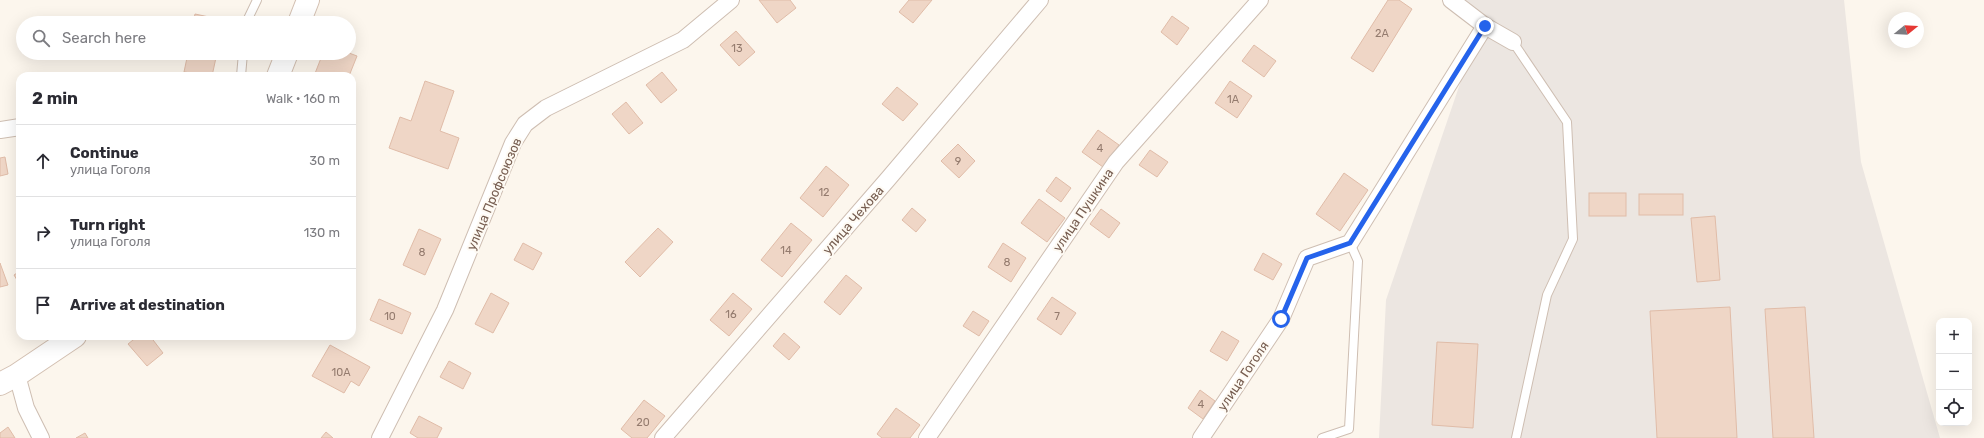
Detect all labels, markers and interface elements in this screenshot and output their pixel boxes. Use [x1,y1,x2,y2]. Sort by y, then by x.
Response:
north arrow [1888,12,1924,48]
search box [16,16,356,60]
route end [1476,17,1494,35]
icon: search [30,27,52,49]
house number: 2А [1375,27,1390,40]
text: Search here [62,29,146,47]
house number: 13 [731,42,743,55]
text: 2 min [32,88,78,108]
text: Walk · 160 m [266,91,340,106]
house number: 1А [1227,93,1240,106]
street label: улица Профсоюзов [463,135,525,253]
house number: 4 [1097,142,1104,155]
text: Continue [70,144,139,162]
icon: ahead [32,150,54,172]
text: 30 m [309,153,340,168]
house number: 9 [955,155,961,168]
text: улица Гоголя [70,162,151,177]
street label: улица Пушкина [1050,166,1116,254]
street label: улица Чехова [819,183,887,257]
house number: 12 [818,186,830,199]
text: Turn right [70,216,145,234]
icon: right [32,222,54,244]
text: 130 m [304,225,340,240]
text: улица Гоголя [70,234,151,249]
house number: 14 [780,244,792,257]
house number: 8 [419,246,426,259]
house number: 8 [1004,256,1011,269]
icon: arrive [32,294,54,316]
text: Arrive at destination [70,296,225,314]
house number: 16 [725,308,737,321]
house number: 10 [384,310,396,323]
house number: 7 [1054,310,1060,323]
route start [1272,310,1290,328]
map controls [1936,318,1972,426]
button: + [1936,318,1972,354]
street label: улица Гоголя [1214,338,1272,414]
button: − [1936,354,1972,390]
house number: 10А [331,366,351,379]
button: locate [1936,390,1972,426]
house number: 4 [1198,398,1205,411]
house number: 20 [636,416,650,429]

